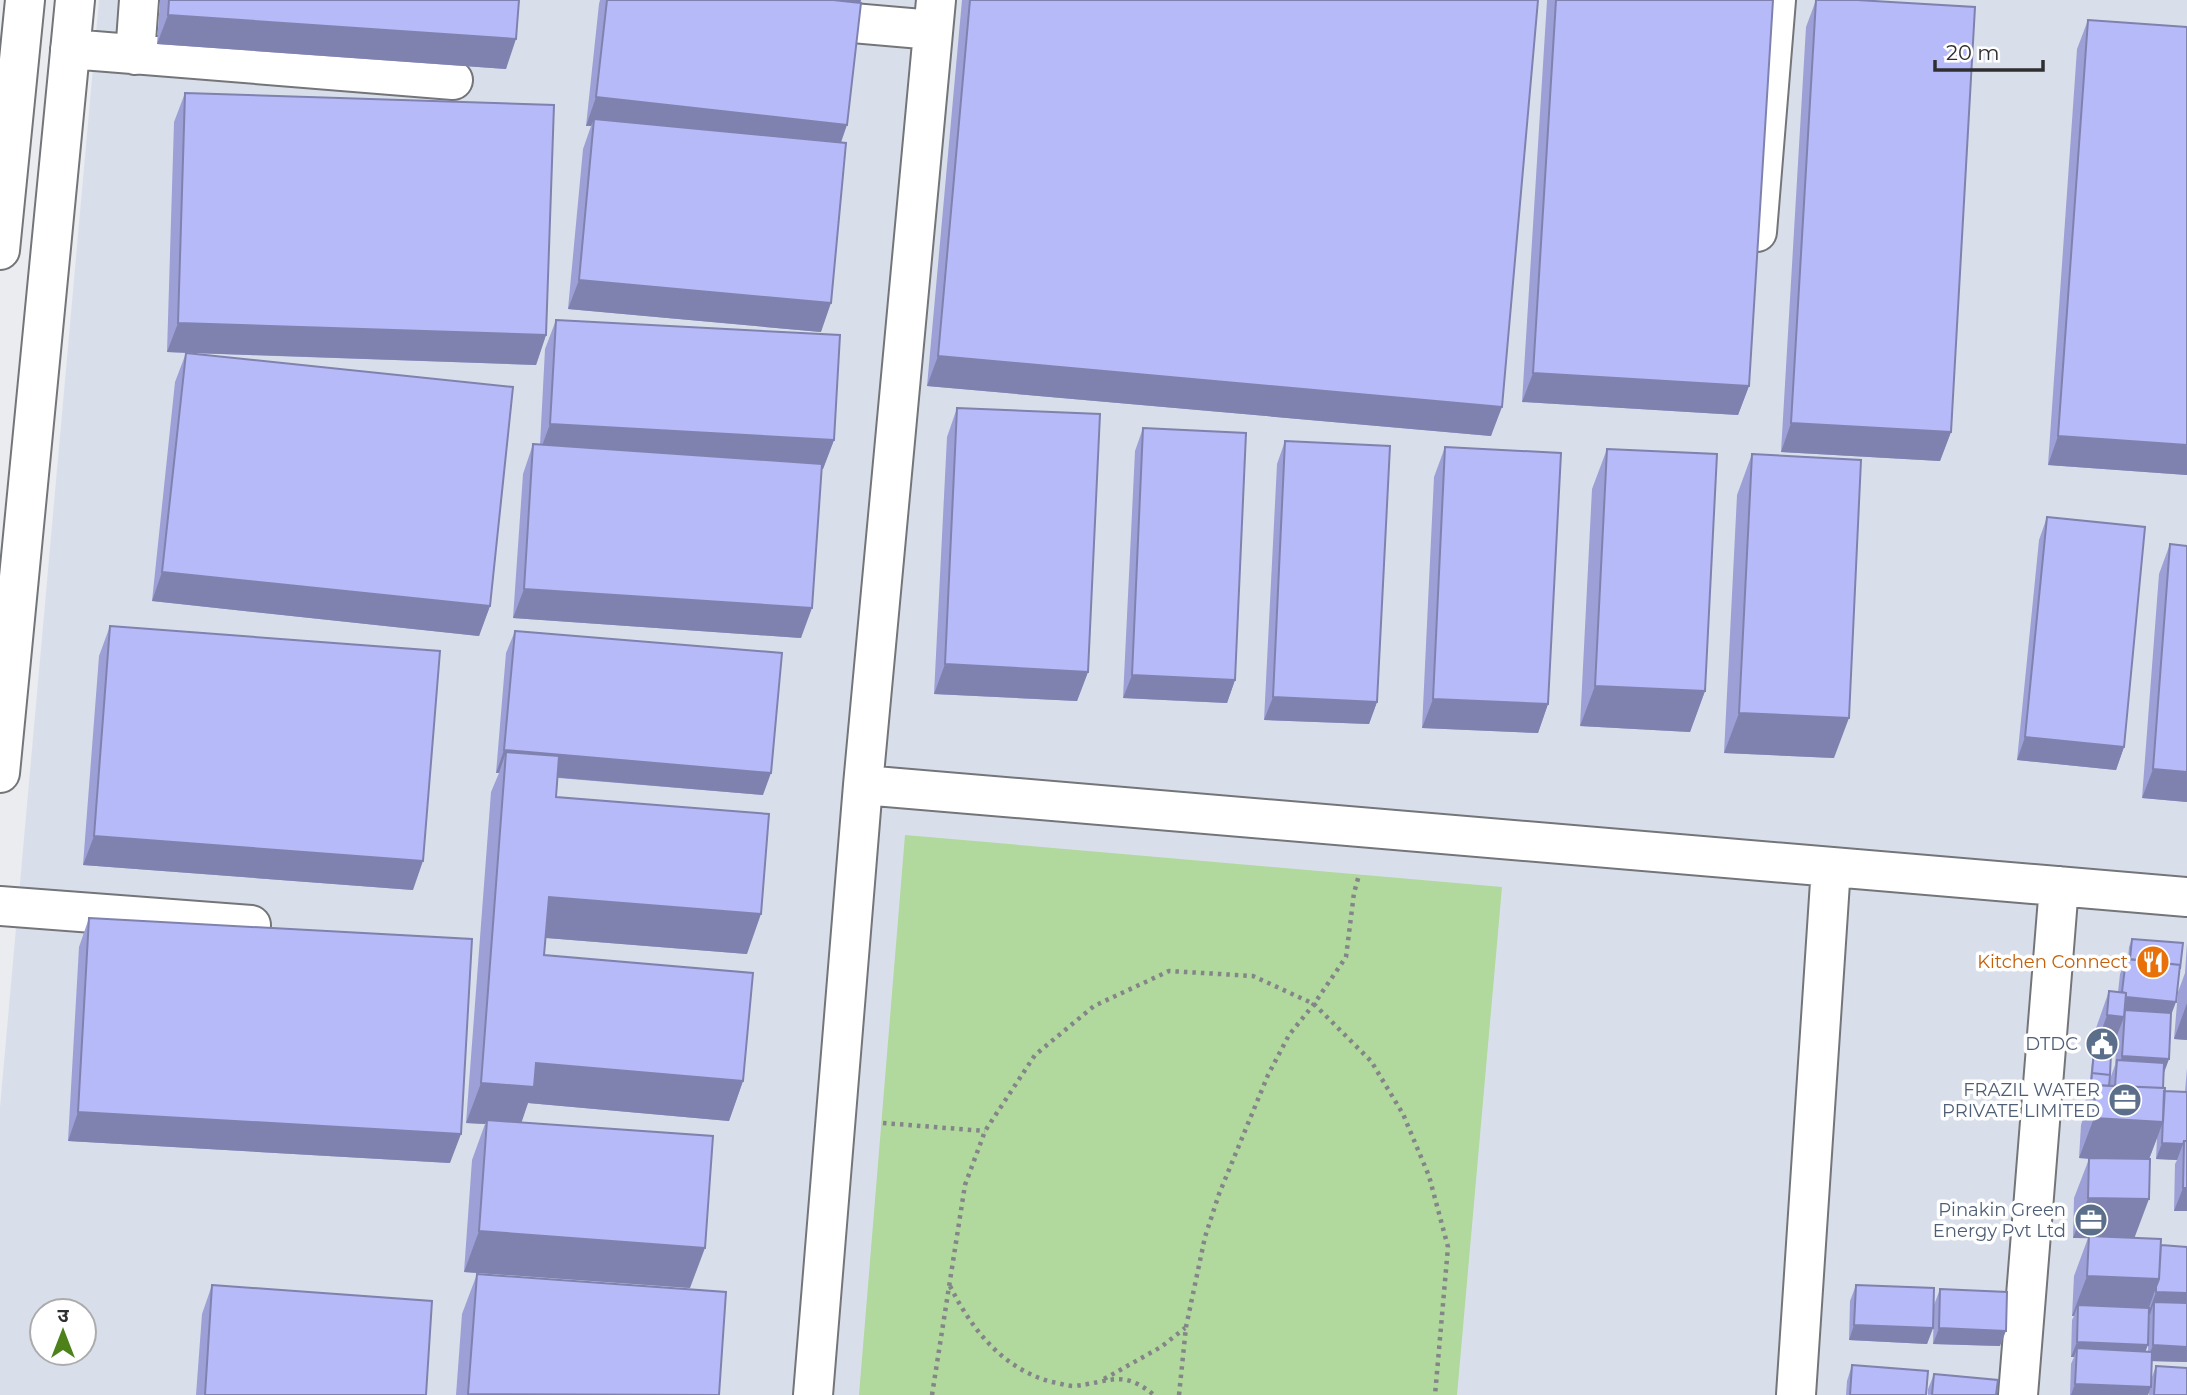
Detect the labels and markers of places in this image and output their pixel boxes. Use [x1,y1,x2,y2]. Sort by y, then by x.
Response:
restaurant icon: Kitchen Connect [2134,943,2172,981]
place label: Kitchen Connect [1977,951,2128,973]
public building icon: DTDC [2083,1025,2121,1063]
place label: DTDC [2025,1033,2078,1055]
place label: FRAZIL WATER PRIVATE LIMITED [1942,1079,2100,1122]
office icon: FRAZIL WATER PRIVATE LIMITED [2106,1081,2144,1119]
place label: Pinakin Green Energy Pvt Ltd [1933,1199,2066,1242]
office icon: Pinakin Green Energy Pvt Ltd [2072,1201,2110,1239]

